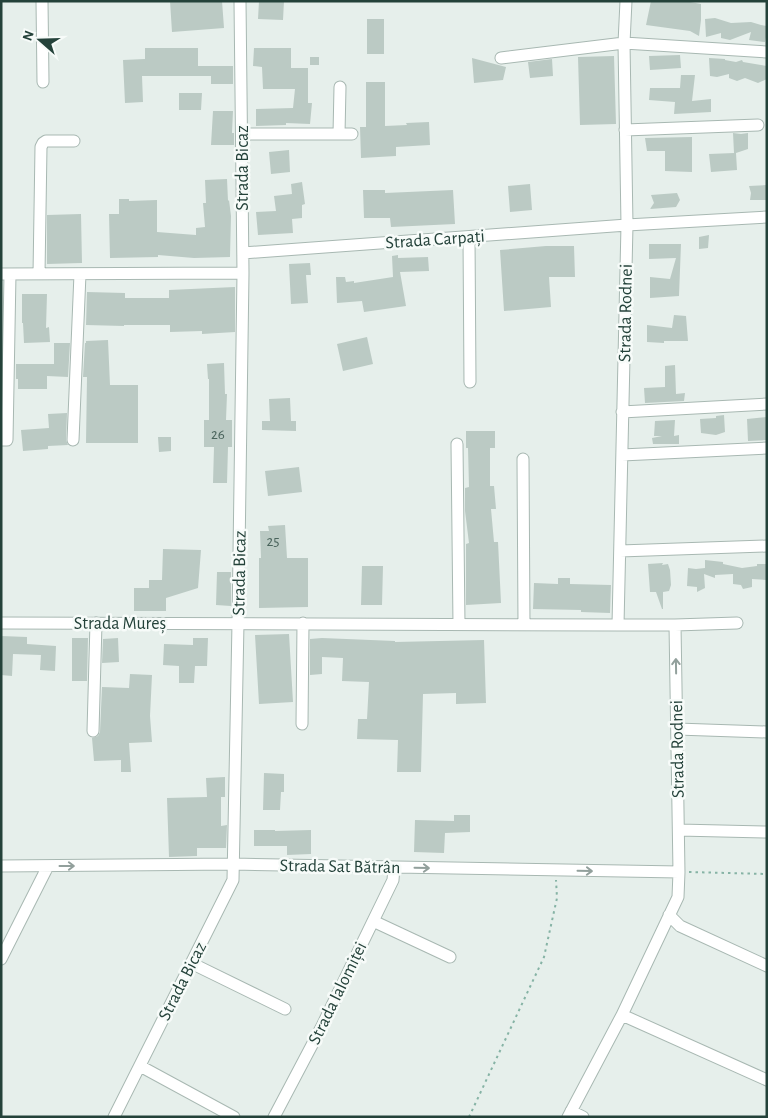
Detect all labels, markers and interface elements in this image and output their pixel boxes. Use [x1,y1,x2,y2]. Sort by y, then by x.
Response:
north arrow [15,15,65,65]
text: N [20,29,37,43]
street label: Strada Bicaz [234,125,252,211]
street label: Strada Carpați [385,228,485,253]
street label: Strada Rodnei [616,264,636,362]
house number: 26 [211,427,225,442]
street label: Strada Bicaz [230,530,250,616]
house number: 25 [266,534,280,549]
street label: Strada Mureș [74,615,166,634]
one-way arrow [671,658,681,674]
street label: Strada Rodnei [668,700,688,798]
street label: Strada Sat Bătrân [279,857,400,877]
one-way arrow [59,861,75,870]
one-way arrow [414,863,430,873]
one-way arrow [577,866,593,875]
street label: Strada Bicaz [156,939,210,1024]
street label: Strada Ialomiței [305,939,371,1048]

